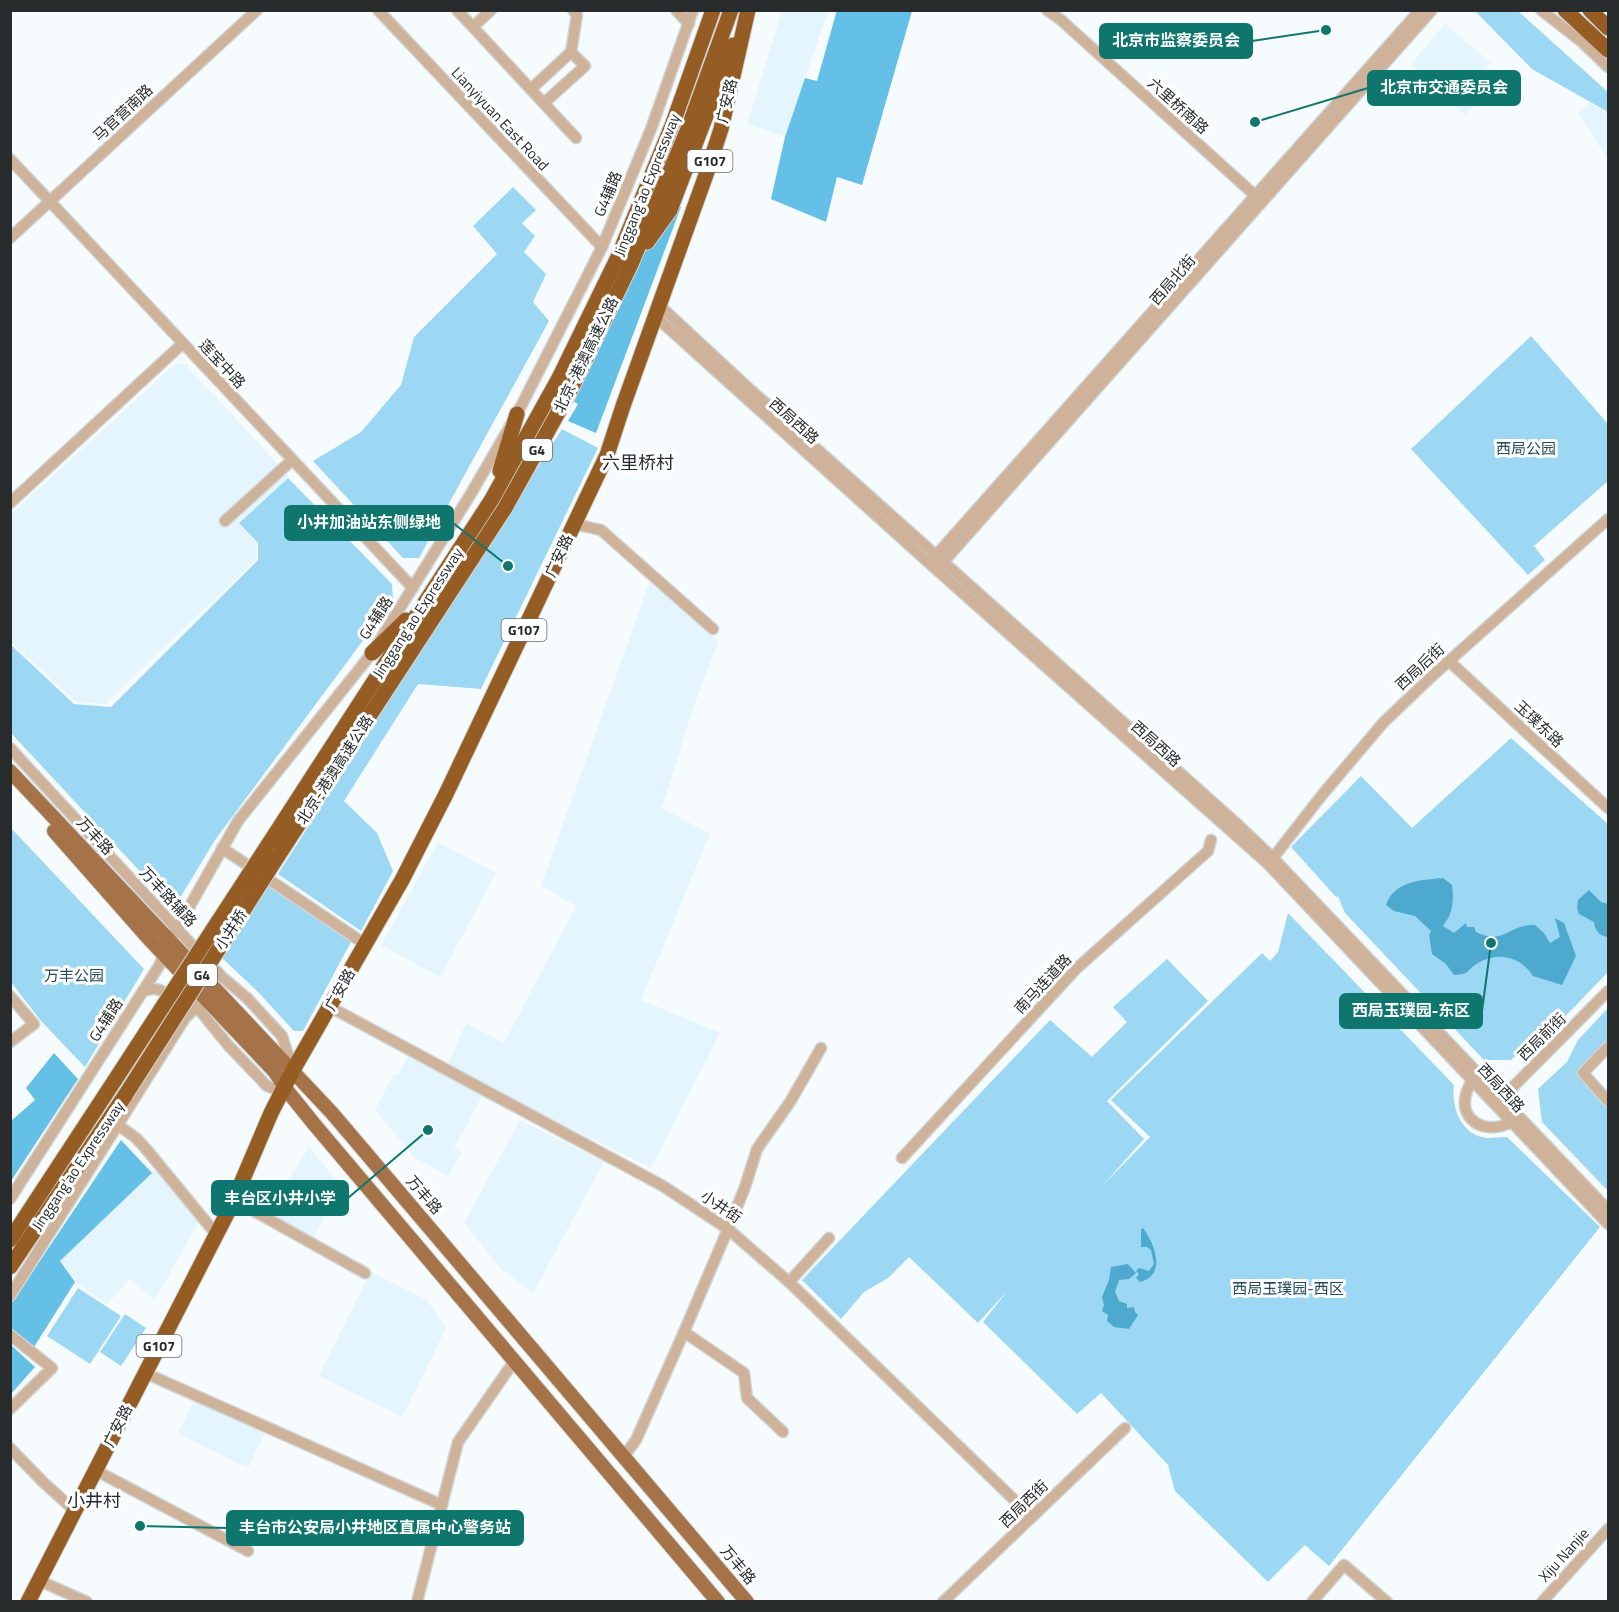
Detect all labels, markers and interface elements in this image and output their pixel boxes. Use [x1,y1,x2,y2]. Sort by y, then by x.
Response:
callout: 北京市监察委员会 [1100,24,1252,58]
text: 北京市监察委员会 [1112,28,1240,52]
street label: Lianyiyuan East Road [446,62,555,176]
callout: 北京市交通委员会 [1368,71,1520,105]
street label: 六里桥南路 [1143,72,1214,139]
text: 北京市交通委员会 [1380,75,1508,99]
street label: 广安路 [710,76,743,125]
street label: 马官营南路 [87,79,158,147]
street label: Jinggang'ao Expressway [607,110,686,259]
road number: G107 [688,150,732,172]
street label: G4辅路 [588,167,627,220]
street label: 西局北街 [1144,249,1201,310]
street label: 北京-港澳高速公路 [547,293,624,417]
street label: 莲宝中路 [193,334,251,393]
street label: 西局西路 [764,392,824,449]
park label: 西局公园 [1496,437,1556,460]
road number: G4 [522,439,552,461]
district label: 六里桥村 [602,449,674,476]
callout: 小井加油站东侧绿地 [285,506,453,540]
text: 小井加油站东侧绿地 [297,510,441,534]
street label: 广安路 [539,531,578,581]
street label: Jinggang'ao Expressway [367,543,469,683]
street label: G4辅路 [353,591,398,644]
road number: G107 [502,619,546,641]
street label: 西局后街 [1390,638,1449,696]
street label: 玉璞东路 [1510,695,1569,753]
street label: 北京-港澳高速公路 [290,710,379,829]
street label: 西局西路 [1126,715,1186,772]
street label: 万丰路 [72,811,119,860]
street label: 万丰路辅路 [134,861,202,932]
street label: 小井桥 [209,905,252,955]
street label: 南马连道路 [1009,948,1077,1019]
park label: 万丰公园 [44,964,104,987]
road number: G4 [187,964,217,986]
street label: 广安路 [319,964,361,1015]
street label: G4辅路 [83,993,128,1046]
callout: 西局玉璞园-东区 [1340,994,1482,1028]
text: 西局玉璞园-东区 [1352,998,1470,1022]
street label: 西局前街 [1512,1007,1571,1066]
street label: 西局西路 [1472,1058,1530,1117]
street label: Jinggang'ao Expressway [26,1096,130,1235]
street label: 万丰路 [401,1170,448,1219]
callout: 丰台区小井小学 [212,1181,348,1215]
street label: 小井街 [696,1184,746,1229]
text: 丰台区小井小学 [224,1186,336,1210]
park label: 西局玉璞园-西区 [1232,1277,1344,1300]
road number: G107 [136,1335,182,1357]
street label: 广安路 [97,1400,138,1451]
street label: 西局西街 [994,1475,1053,1533]
district label: 小井村 [67,1487,121,1514]
callout: 丰台市公安局小井地区直属中心警务站 [227,1511,523,1545]
text: 丰台市公安局小井地区直属中心警务站 [239,1515,511,1539]
street label: Xiju Nanjie [1533,1522,1594,1587]
street label: 万丰路 [715,1540,762,1589]

